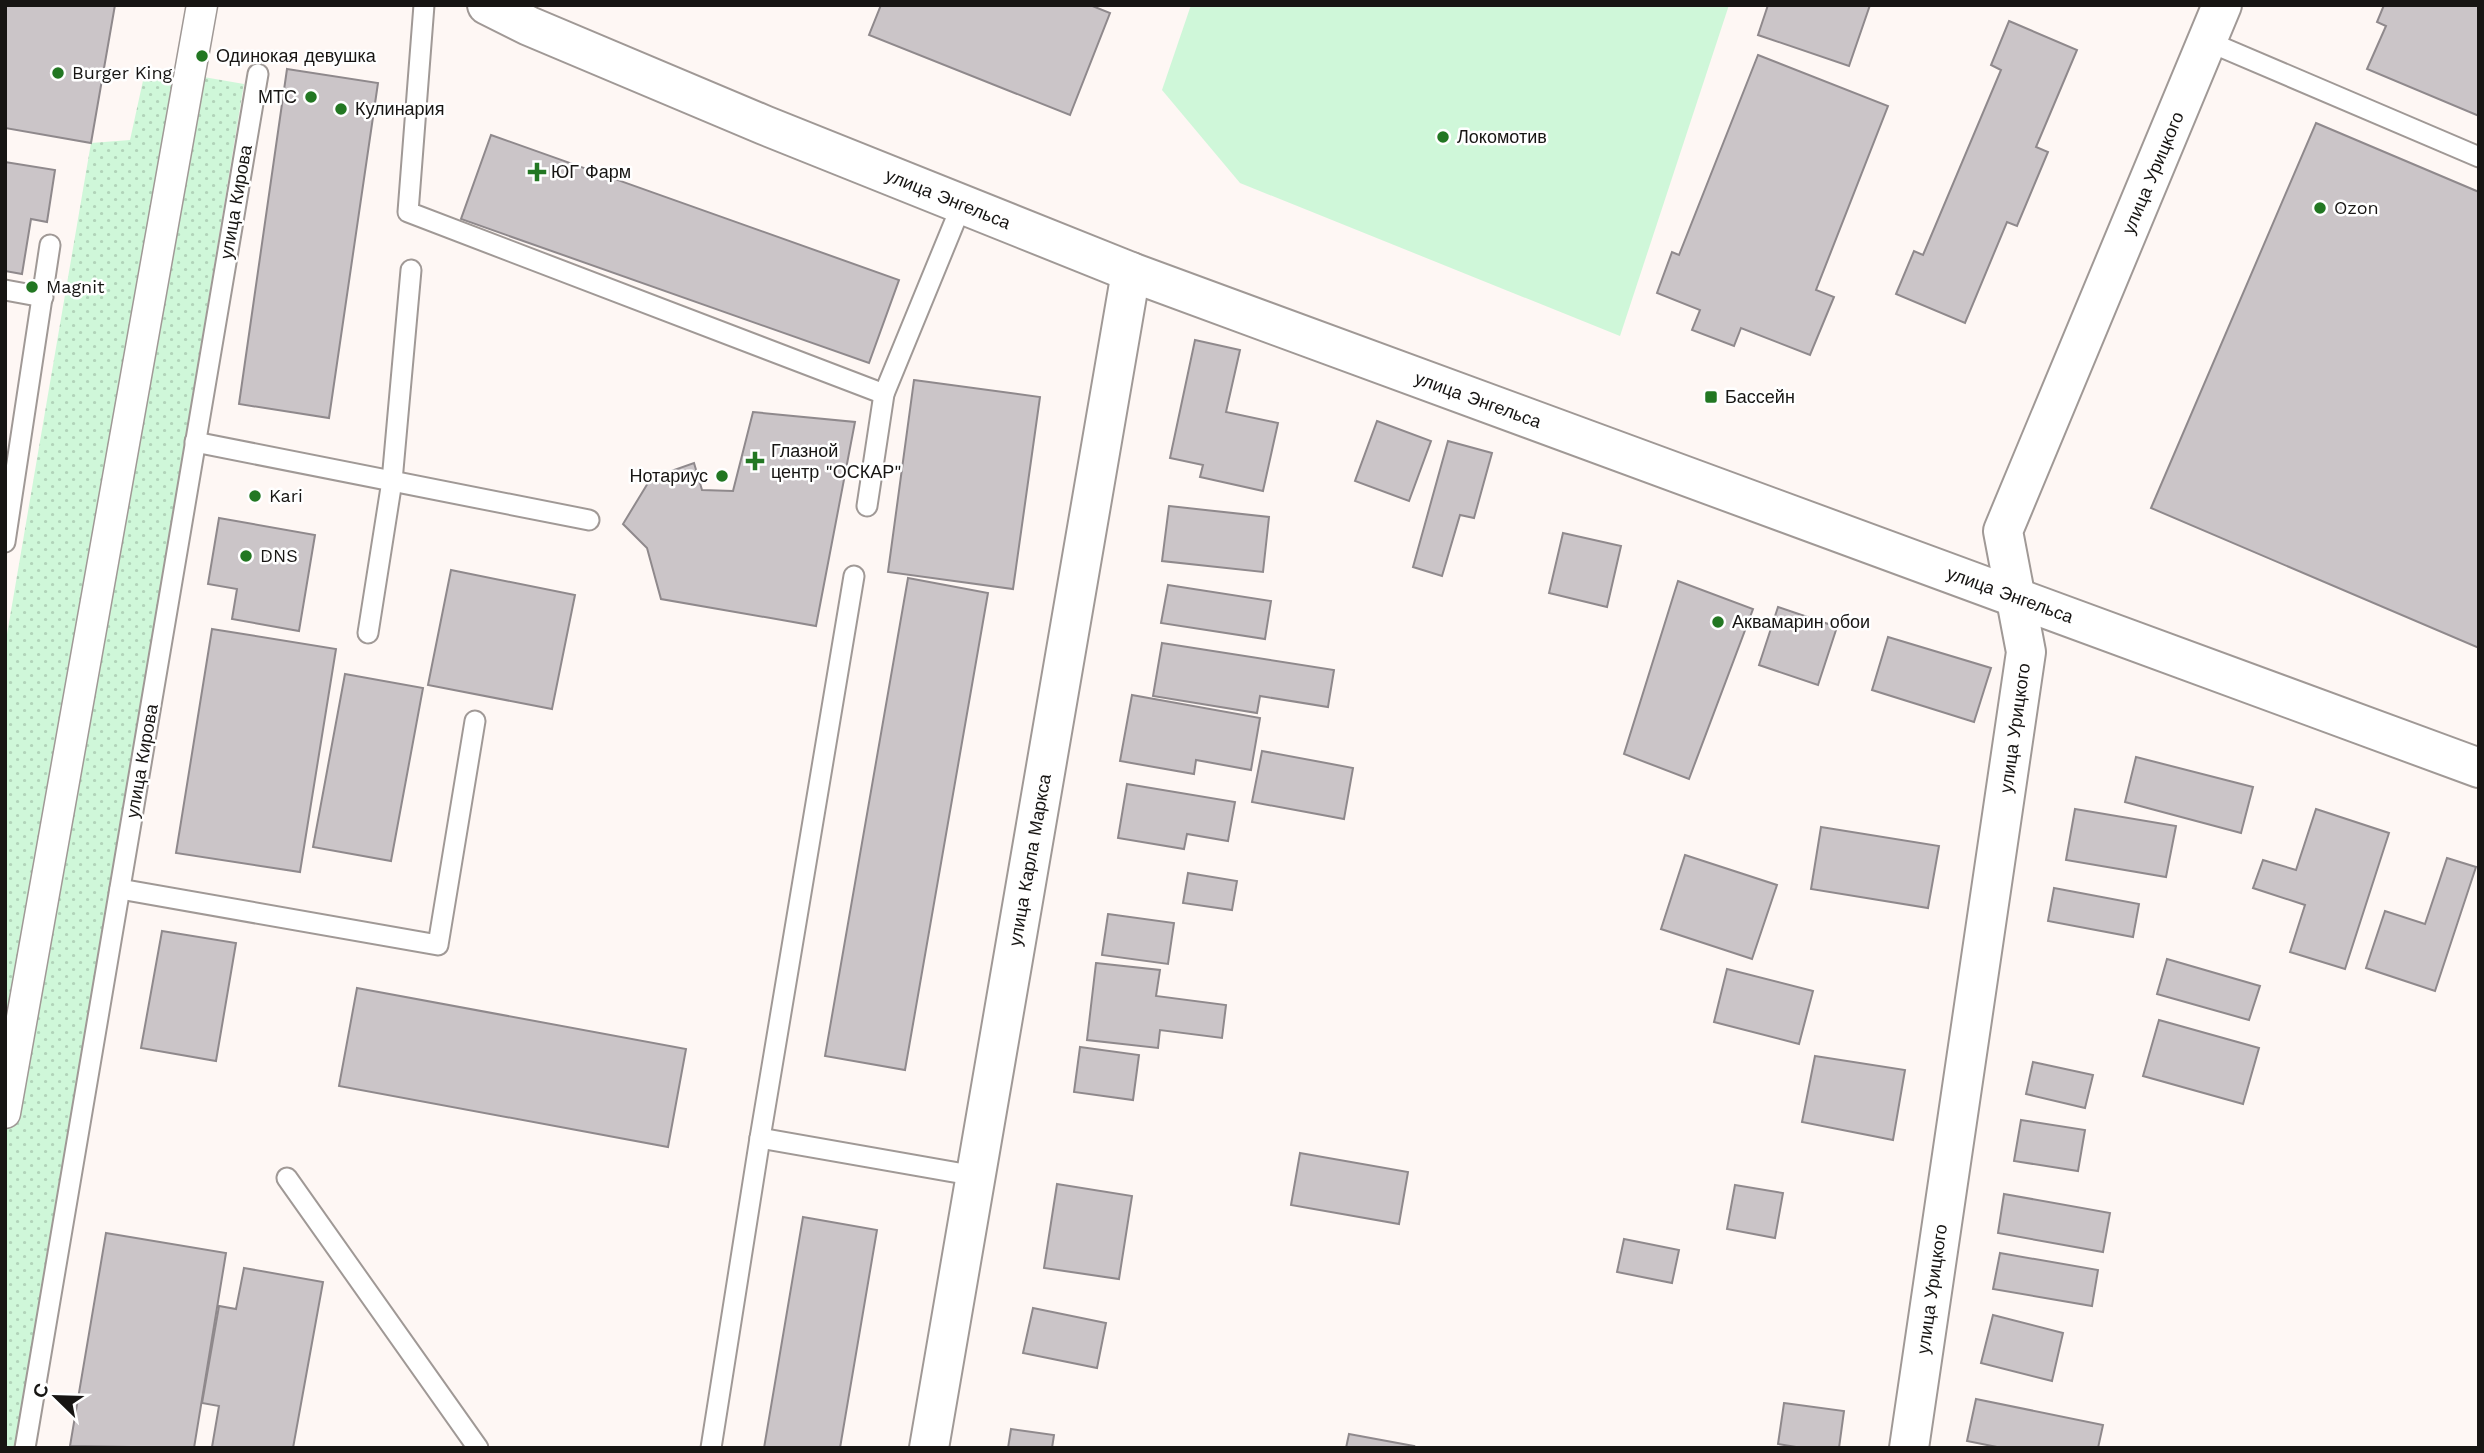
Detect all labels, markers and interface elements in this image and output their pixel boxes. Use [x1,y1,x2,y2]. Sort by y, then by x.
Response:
place label: Одинокая девушка [216,45,377,66]
marker: Одинокая девушка [194,48,210,64]
place label: Burger King [72,62,173,83]
marker: Burger King [50,65,66,81]
place label: МТС [258,86,297,107]
marker: МТС [303,89,319,105]
place label: Кулинария [355,98,444,119]
marker: Кулинария [333,101,349,117]
street label: улица Урицкого [2117,108,2188,237]
place label: Локомотив [1457,126,1547,147]
marker: Локомотив [1435,129,1451,145]
street label: улица Кирова [215,142,256,261]
place label: ЮГ Фарм [551,161,631,182]
marker: ЮГ Фарм [529,164,545,180]
street label: улица Энгельса [883,164,1015,234]
place label: Ozon [2334,197,2379,218]
marker: Ozon [2312,200,2328,216]
place label: Magnit [46,276,105,297]
marker: Magnit [24,279,40,295]
street label: улица Энгельса [1412,367,1545,432]
place label: Бассейн [1725,386,1795,407]
marker: Бассейн [1703,389,1719,405]
place label: Глазной центр "ОСКАР" [771,440,901,482]
marker: Глазной центр "ОСКАР" [745,451,765,471]
place label: Нотариус [629,465,708,486]
marker: Нотариус [714,468,730,484]
place label: Kari [269,485,303,506]
marker: Kari [247,488,263,504]
place label: DNS [260,545,298,566]
marker: DNS [238,548,254,564]
street label: улица Энгельса [1944,562,2077,627]
place label: Аквамарин обои [1732,611,1870,632]
marker: Аквамарин обои [1710,614,1726,630]
street label: улица Урицкого [1995,662,2034,794]
street label: улица Кирова [121,701,162,820]
street label: улица Карла Маркса [1004,771,1055,948]
street label: улица Урицкого [1912,1223,1951,1355]
north arrow [21,1362,91,1432]
text: С [28,1379,54,1401]

